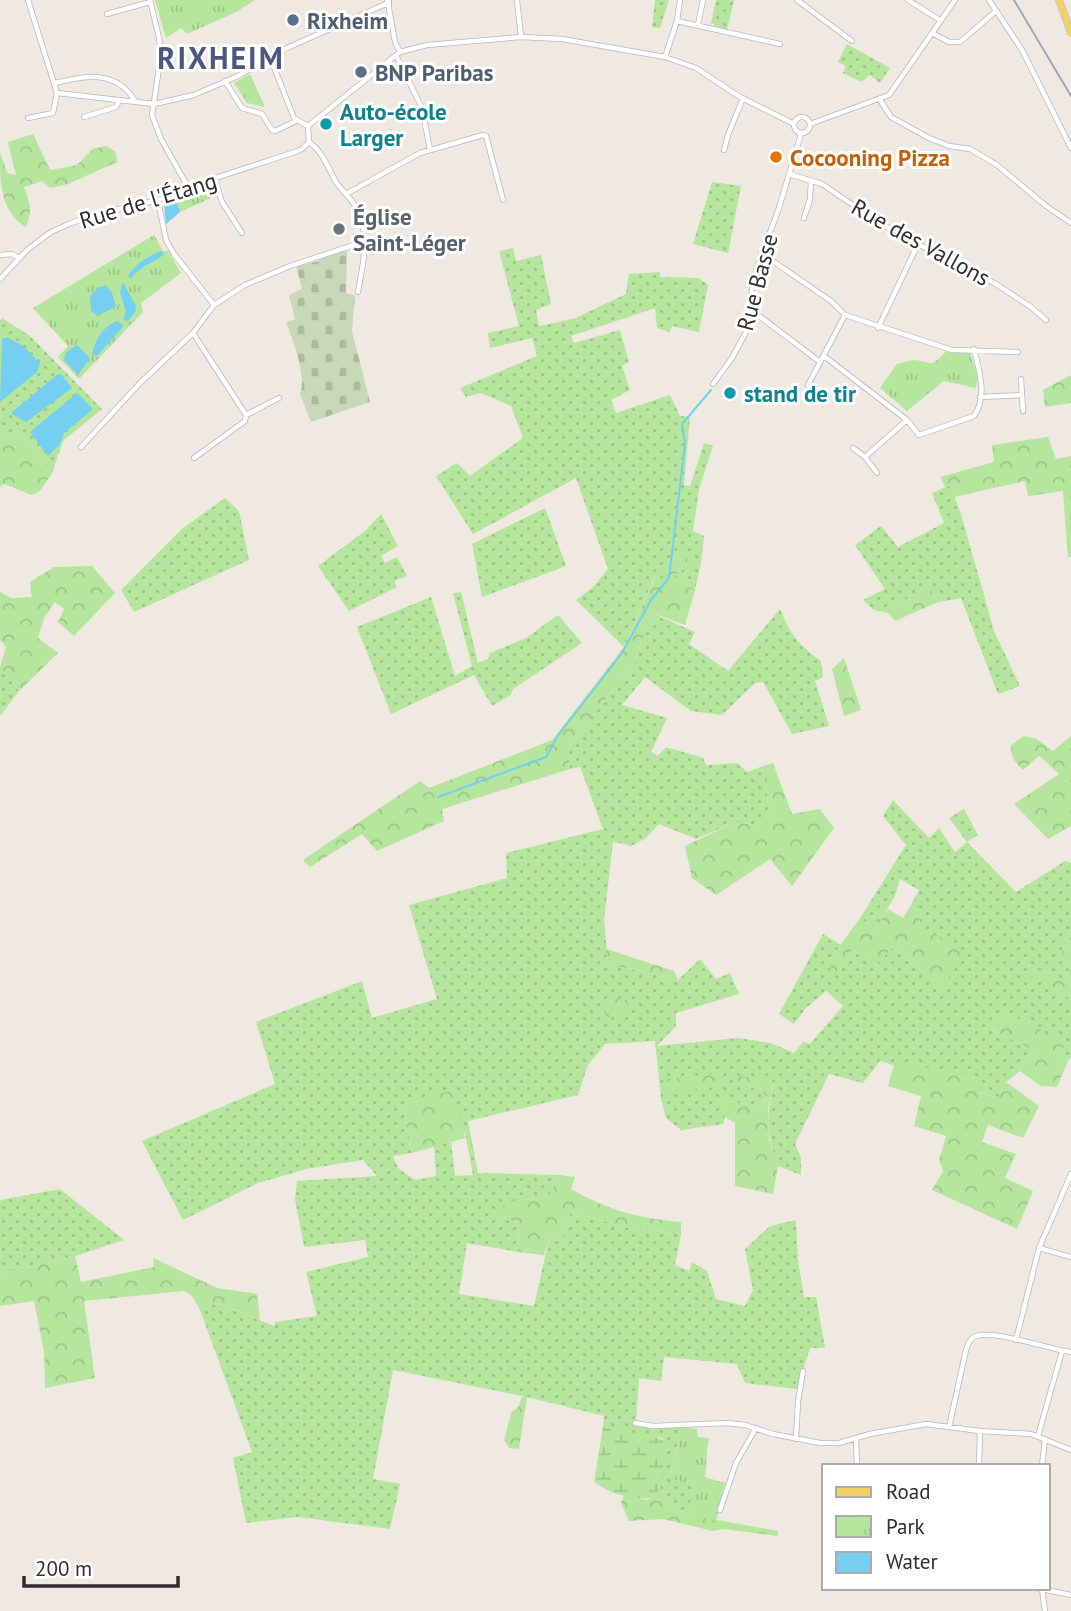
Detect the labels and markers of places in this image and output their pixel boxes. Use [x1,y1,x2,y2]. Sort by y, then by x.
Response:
place label: Rixheim [307,6,388,35]
marker: Rixheim [285,12,301,28]
place label: BNP Paribas [375,58,494,87]
marker: BNP Paribas [353,64,369,80]
place label: Auto-école Larger [340,97,447,152]
marker: Auto-école Larger [318,116,334,132]
place label: Cocooning Pizza [790,143,950,172]
marker: Cocooning Pizza [768,149,784,165]
place label: Église Saint-Léger [353,202,467,257]
marker: Église Saint-Léger [331,221,347,237]
place label: stand de tir [744,379,857,408]
marker: stand de tir [722,385,738,401]

